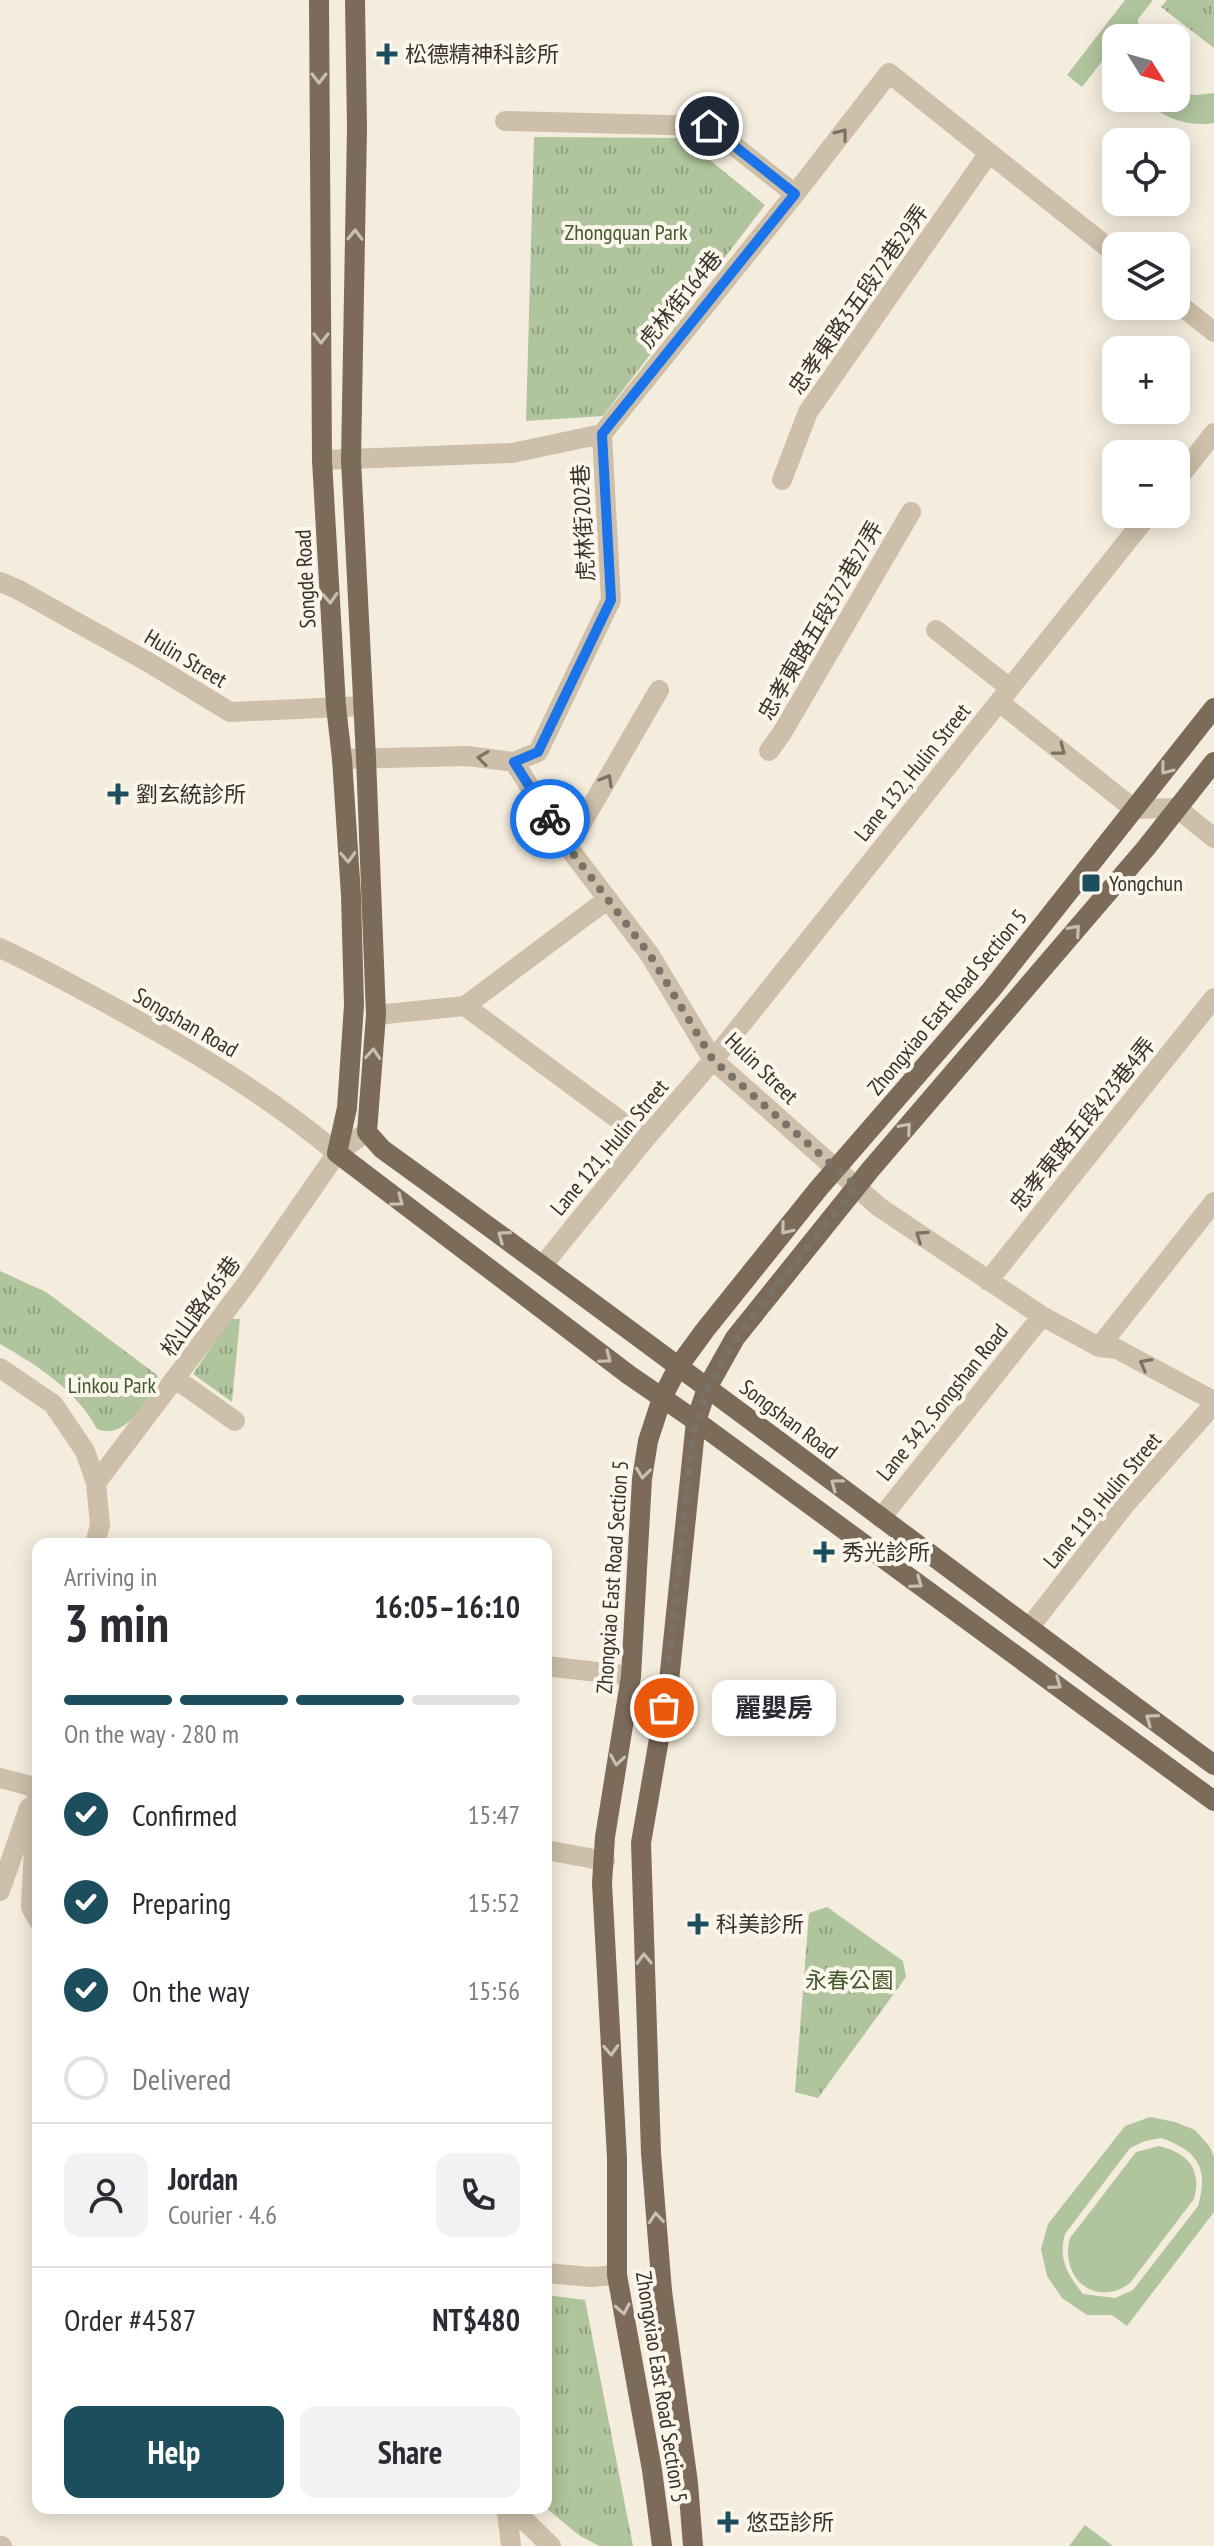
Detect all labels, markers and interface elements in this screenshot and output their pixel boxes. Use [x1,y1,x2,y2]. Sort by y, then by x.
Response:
north arrow [1102,24,1190,112]
map controls [1102,24,1190,528]
place label: 松德精神科診所 [405,40,559,68]
marker: 松德精神科診所 [376,43,398,65]
one-way arrow [310,72,328,85]
pin [675,92,743,160]
icon: home [687,104,731,148]
one-way arrow [832,128,846,143]
button: locate [1102,128,1190,216]
street label: 忠孝東路3五段72巷29弄 [782,199,934,399]
park label: Zhongquan Park [565,218,688,246]
one-way arrow [347,228,364,241]
button: layers [1102,232,1190,320]
street label: 虎林街164巷 [632,244,728,354]
one-way arrow [312,332,330,345]
button: + [1102,336,1190,424]
button: − [1102,440,1190,528]
street label: 虎林街202巷 [566,463,600,583]
street label: 忠孝東路五段372巷27弄 [751,515,889,725]
street label: Songde Road [288,529,322,629]
one-way arrow [321,592,338,605]
street label: Hulin Street [140,623,232,693]
street label: Lane 132, Hulin Street [848,697,976,847]
one-way arrow [1051,741,1066,755]
one-way arrow [476,750,490,767]
one-way arrow [1161,760,1175,775]
one-way arrow [597,774,613,788]
courier [510,779,590,859]
place label: 劉玄統診所 [136,780,246,808]
marker: 劉玄統診所 [107,783,129,805]
icon: bike [528,797,572,841]
one-way arrow [340,851,357,864]
place label: Yongchun [1109,869,1183,897]
marker: Yongchun [1080,872,1102,894]
street label: Zhongxiao East Road Section 5 [861,903,1033,1101]
one-way arrow [1066,925,1080,939]
street label: Songshan Road [129,981,243,1063]
street label: Hulin Street [720,1026,804,1110]
street label: 忠孝東路五段423巷4弄 [1003,1031,1161,1217]
one-way arrow [364,1047,381,1060]
street label: Lane 121, Hulin Street [544,1073,674,1221]
one-way arrow [897,1122,911,1137]
one-way arrow [389,1191,404,1205]
one-way arrow [782,1220,796,1235]
one-way arrow [916,1231,930,1246]
one-way arrow [498,1232,512,1246]
street label: 松山路465巷 [154,1250,246,1362]
street label: Lane 342, Songshan Road [870,1318,1014,1486]
one-way arrow [597,1348,611,1362]
one-way arrow [1140,1358,1154,1374]
park label: Linkou Park [68,1371,157,1399]
street label: Songshan Road [734,1373,844,1465]
street label: Lane 119, Hulin Street [1037,1426,1167,1574]
street label: Zhongxiao East Road Section 5 [590,1459,634,1695]
one-way arrow [635,1467,652,1480]
one-way arrow [830,1480,845,1494]
place label: 秀光診所 [842,1538,930,1566]
marker: 秀光診所 [813,1541,835,1563]
text: Arriving in [64,1560,157,1593]
one-way arrow [908,1573,922,1588]
text: 16:05–16:10 [374,1587,520,1626]
text: 3 min [64,1589,169,1656]
pin [630,1674,698,1742]
one-way arrow [1048,1675,1062,1689]
callout: 麗嬰房 [712,1680,836,1736]
icon: bag [642,1686,686,1730]
text: 麗嬰房 [735,1691,813,1724]
one-way arrow [1145,1714,1160,1728]
text: On the way · 280 m [64,1717,239,1750]
one-way arrow [610,1753,627,1767]
icon: check [64,1792,108,1836]
text: Confirmed [132,1795,237,1834]
text: 15:47 [468,1798,520,1831]
icon: check [64,1880,108,1924]
text: Preparing [132,1883,231,1922]
text: 15:52 [468,1886,520,1919]
place label: 科美診所 [716,1910,804,1938]
marker: 科美診所 [687,1913,709,1935]
one-way arrow [636,1952,653,1965]
park label: 永春公園 [805,1966,893,1994]
icon: check [64,1968,108,2012]
text: On the way [132,1971,249,2010]
text: 15:56 [468,1974,520,2007]
one-way arrow [602,2044,619,2057]
text: Delivered [132,2059,231,2098]
button: person [64,2153,148,2237]
button: phone [436,2153,520,2237]
text: Jordan [168,2159,238,2198]
text: Courier · 4.6 [168,2198,277,2231]
one-way arrow [648,2211,665,2224]
street label: Zhongxiao East Road Section 5 [630,2269,694,2505]
text: Order #4587 [64,2300,196,2339]
text: NT$480 [432,2300,520,2339]
one-way arrow [614,2303,631,2316]
button: Help [64,2406,284,2498]
button: Share [300,2406,520,2498]
place label: 悠亞診所 [746,2508,834,2536]
marker: 悠亞診所 [717,2511,739,2533]

